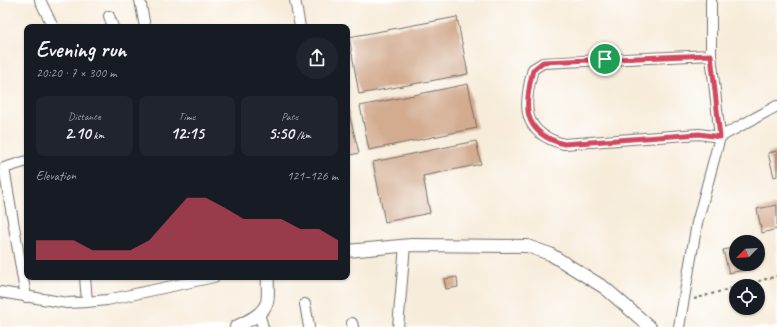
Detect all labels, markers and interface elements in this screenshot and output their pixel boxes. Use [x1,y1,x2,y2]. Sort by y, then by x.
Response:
text: Evening run [36,36,126,64]
button: share [296,37,338,79]
pin [588,42,622,76]
icon: arrive [594,48,616,70]
text: 20:20 · 7 × 300 m [36,65,117,81]
text: Distance [68,109,101,123]
text: Time [179,109,195,123]
text: Pace [281,109,298,123]
text: 2.10 [64,123,91,144]
text: 12:15 [170,123,204,144]
text: 5:50 [268,123,294,144]
text: km [91,128,104,142]
text: /km [294,128,311,142]
text: Elevation [36,168,76,184]
text: 121–126 m [287,168,338,184]
north arrow [729,235,765,271]
map controls [729,235,765,315]
button: locate [729,279,765,315]

